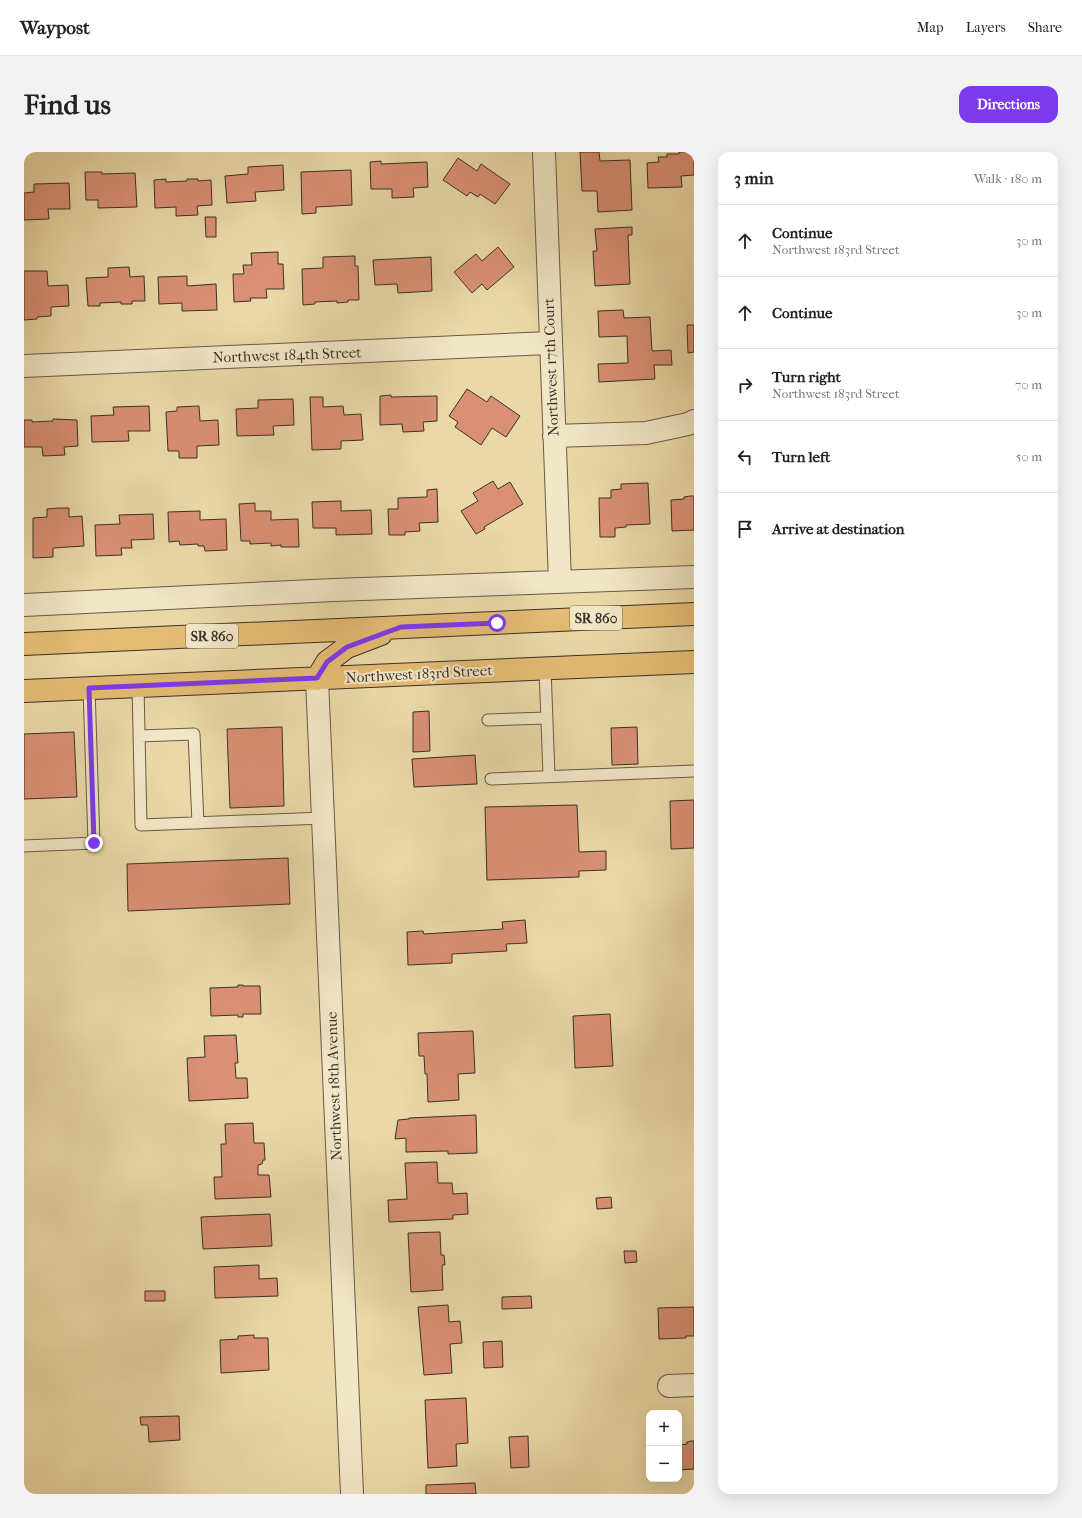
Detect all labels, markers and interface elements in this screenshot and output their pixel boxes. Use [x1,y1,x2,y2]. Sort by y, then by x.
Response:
text: Waypost [20,17,90,39]
text: Map [917,19,944,36]
text: Layers [966,19,1006,36]
text: Share [1028,19,1062,36]
button: Directions [959,86,1058,123]
text: Find us [24,88,111,121]
text: 3 min [734,168,774,188]
text: Walk · 180 m [974,171,1042,186]
text: Continue [772,224,832,242]
icon: ahead [734,230,756,252]
text: 30 m [1016,233,1042,248]
text: Northwest 183rd Street [772,242,900,257]
street label: Northwest 17th Court [540,297,562,436]
icon: ahead [734,302,756,324]
text: Continue [772,304,832,322]
text: 30 m [1016,305,1042,320]
street label: Northwest 184th Street [212,343,363,367]
text: Turn right [772,368,841,386]
icon: right [734,374,756,396]
text: 70 m [1015,377,1042,392]
text: Northwest 183rd Street [772,386,900,401]
icon: left [734,446,756,468]
text: Turn left [772,448,830,466]
text: 50 m [1016,449,1042,464]
icon: arrive [734,518,756,540]
text: Arrive at destination [772,520,904,538]
road number: SR 860 [570,606,622,630]
route start [488,614,506,632]
road number: SR 860 [186,624,238,648]
street label: Northwest 183rd Street [345,661,494,687]
route end [85,834,103,852]
street label: Northwest 18th Avenue [322,1011,346,1161]
map controls [646,1410,682,1482]
button: + [646,1410,682,1446]
button: − [646,1446,682,1482]

